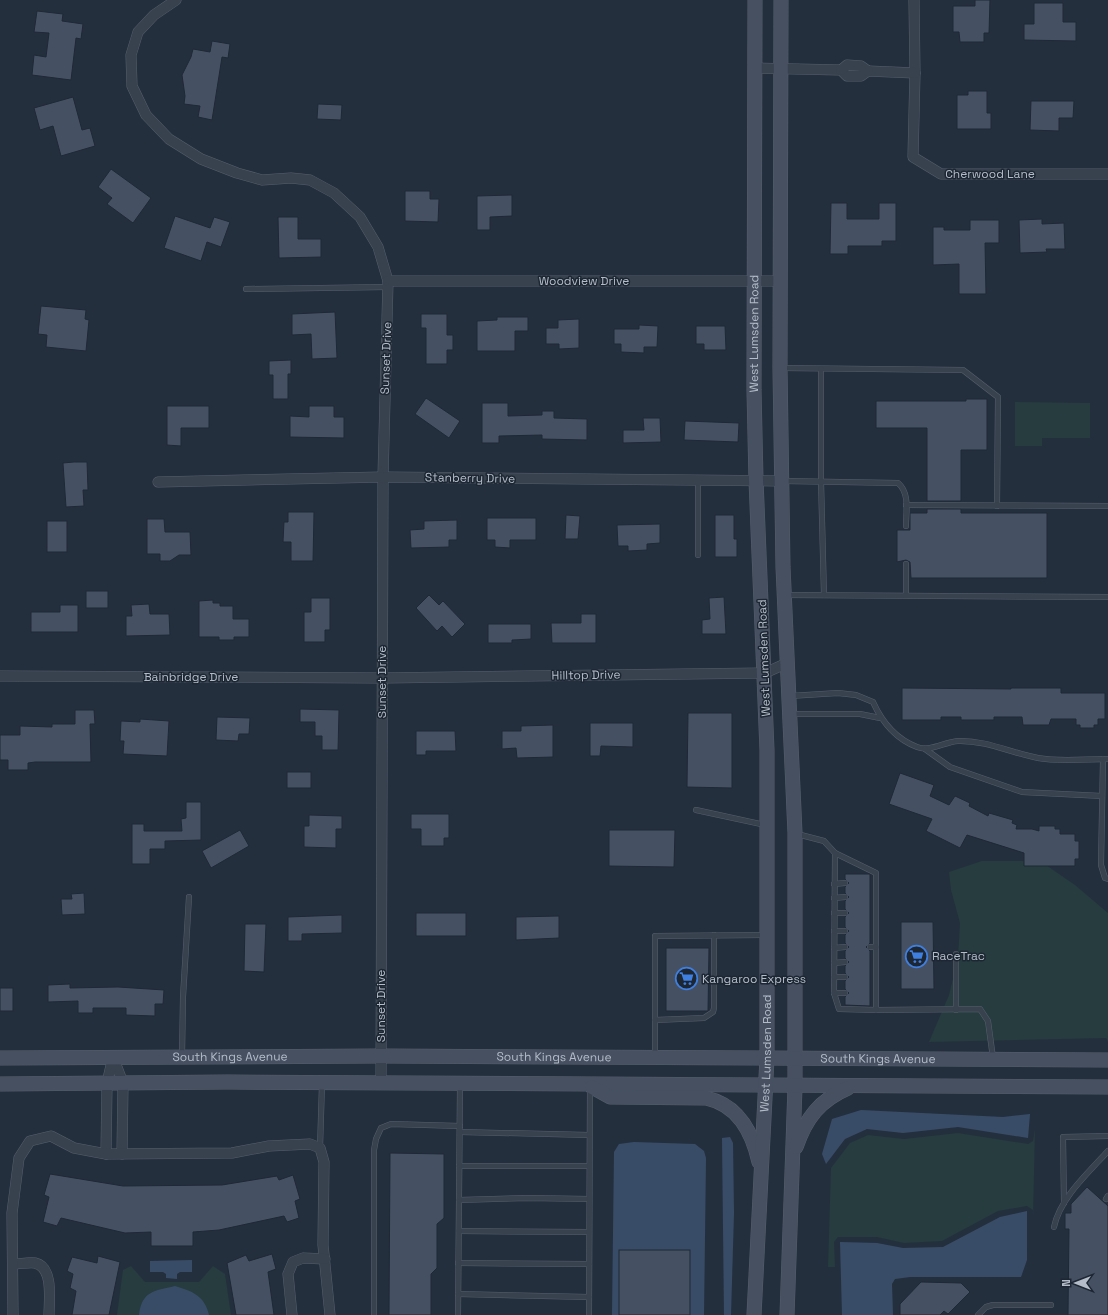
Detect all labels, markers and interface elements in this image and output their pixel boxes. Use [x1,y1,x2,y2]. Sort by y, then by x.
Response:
street label: Cherwood Lane [945,166,1035,182]
street label: Woodview Drive [539,273,629,289]
street label: West Lumsden Road [746,275,762,392]
street label: Sunset Drive [377,321,395,395]
street label: Stanberry Drive [425,469,515,487]
street label: West Lumsden Road [754,599,774,717]
street label: Sunset Drive [374,646,390,718]
street label: Hilltop Drive [551,666,621,684]
street label: Bainbridge Drive [144,669,238,685]
supermarket icon: RaceTrac [904,943,930,969]
place label: RaceTrac [932,948,985,964]
supermarket icon: Kangaroo Express [674,966,700,992]
street label: Sunset Drive [373,970,389,1042]
place label: Kangaroo Express [702,971,806,987]
street label: West Lumsden Road [756,995,775,1112]
street label: South Kings Avenue [172,1048,288,1065]
street label: South Kings Avenue [496,1049,612,1065]
street label: South Kings Avenue [820,1050,936,1067]
north arrow [1056,1263,1096,1303]
text: N [1059,1279,1073,1287]

